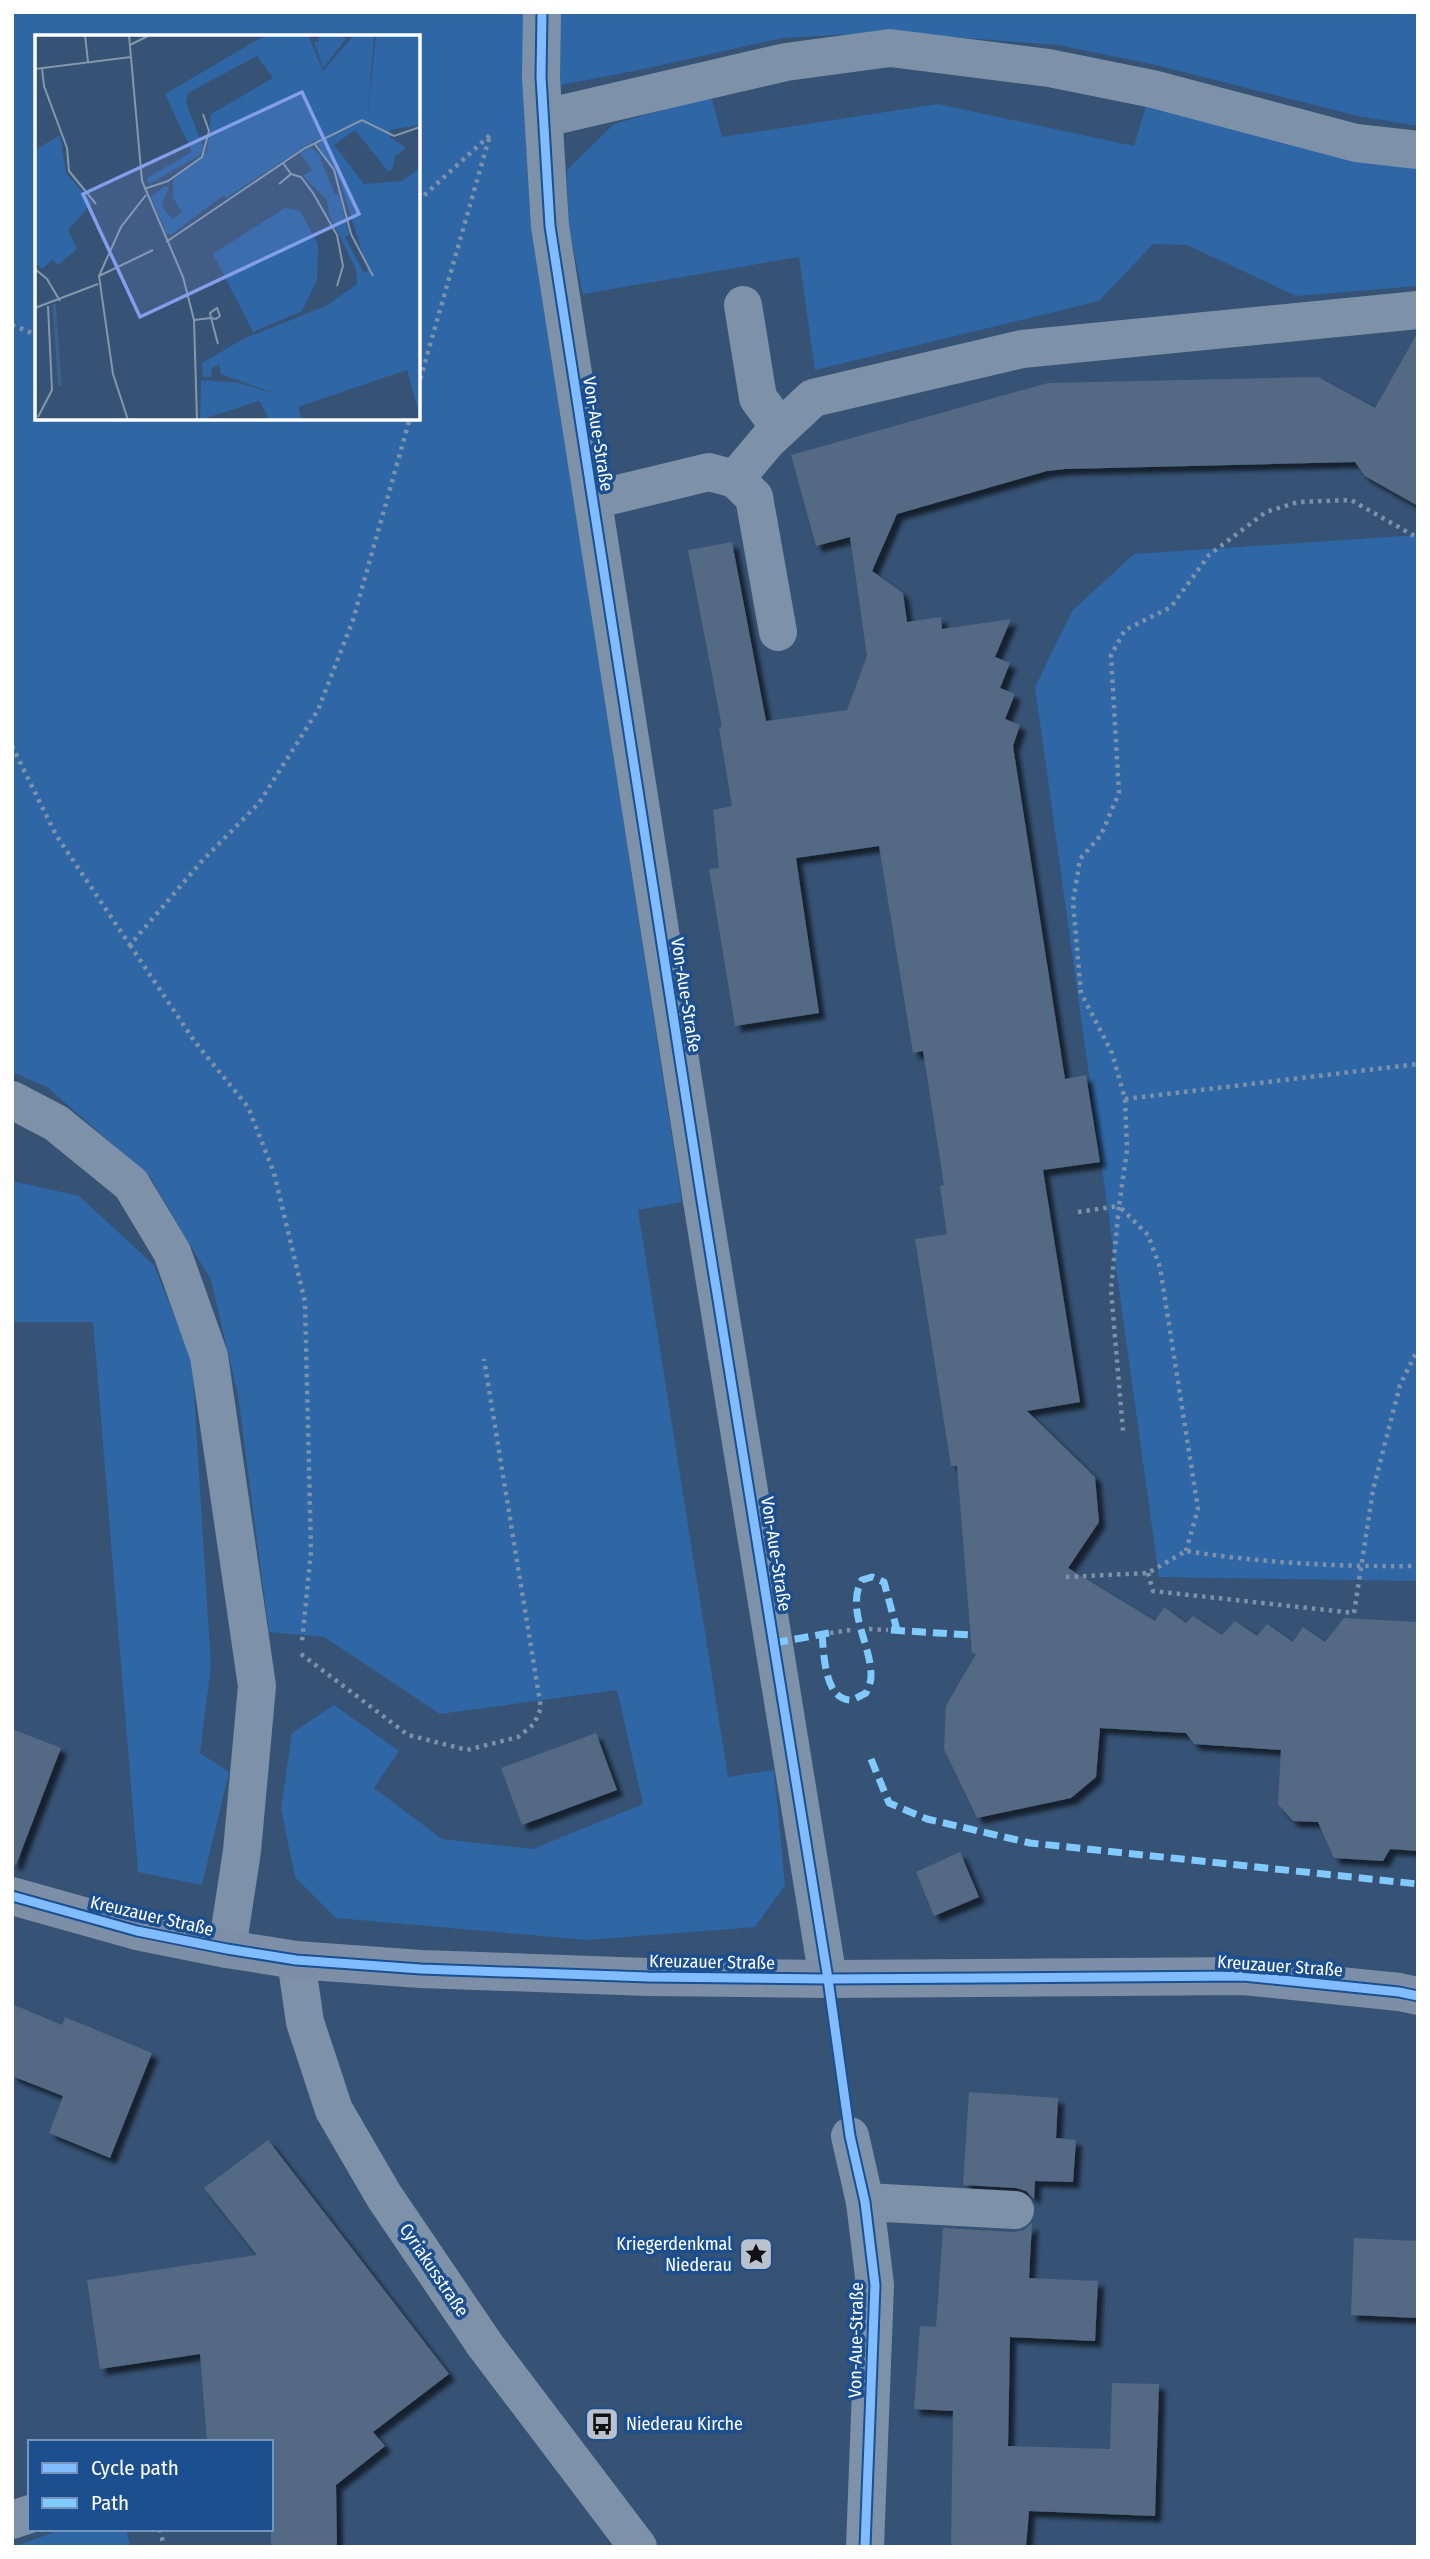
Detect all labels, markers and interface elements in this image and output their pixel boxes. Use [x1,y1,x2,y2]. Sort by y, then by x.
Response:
inset map [35,35,420,420]
street label: Von-Aue-Straße [578,375,618,493]
street label: Von-Aue-Straße [666,936,706,1054]
street label: Von-Aue-Straße [756,1495,796,1613]
street label: Kreuzauer Straße [88,1891,216,1941]
street label: Kreuzauer Straße [649,1950,775,1974]
street label: Kreuzauer Straße [1216,1951,1344,1981]
street label: Cyriakusstraße [395,2219,473,2321]
place label: Kriegerdenkmal Niederau [616,2233,732,2276]
place icon: Kriegerdenkmal Niederau [737,2235,775,2273]
street label: Von-Aue-Straße [844,2282,868,2398]
bus stop icon: Niederau Kirche [583,2405,621,2443]
place label: Niederau Kirche [626,2413,743,2435]
legend [28,2440,273,2531]
text: Cycle path [91,2455,179,2481]
text: Path [91,2490,129,2516]

